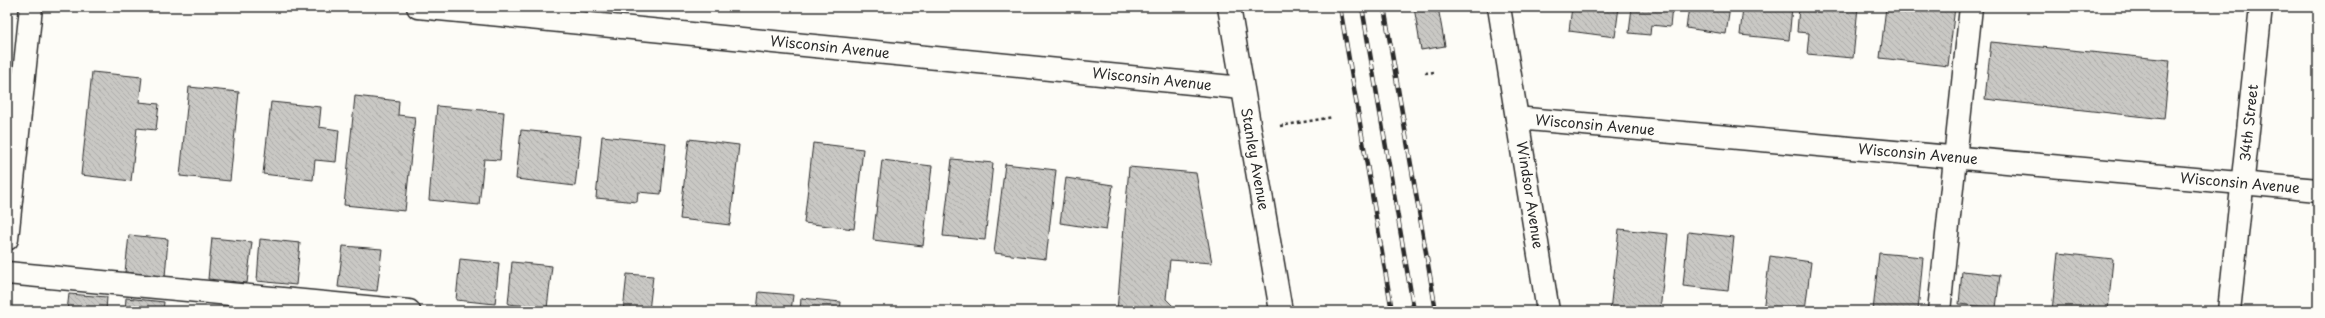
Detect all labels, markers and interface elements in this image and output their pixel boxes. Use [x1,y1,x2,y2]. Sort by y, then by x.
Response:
street label: Wisconsin Avenue [769,30,891,63]
street label: Wisconsin Avenue [1091,62,1213,95]
street label: 34th Street [2234,83,2263,163]
street label: Stanley Avenue [1236,106,1275,212]
street label: Wisconsin Avenue [1534,109,1656,140]
street label: Wisconsin Avenue [1857,138,1979,169]
street label: Windsor Avenue [1512,140,1549,250]
street label: Wisconsin Avenue [2179,167,2301,198]

